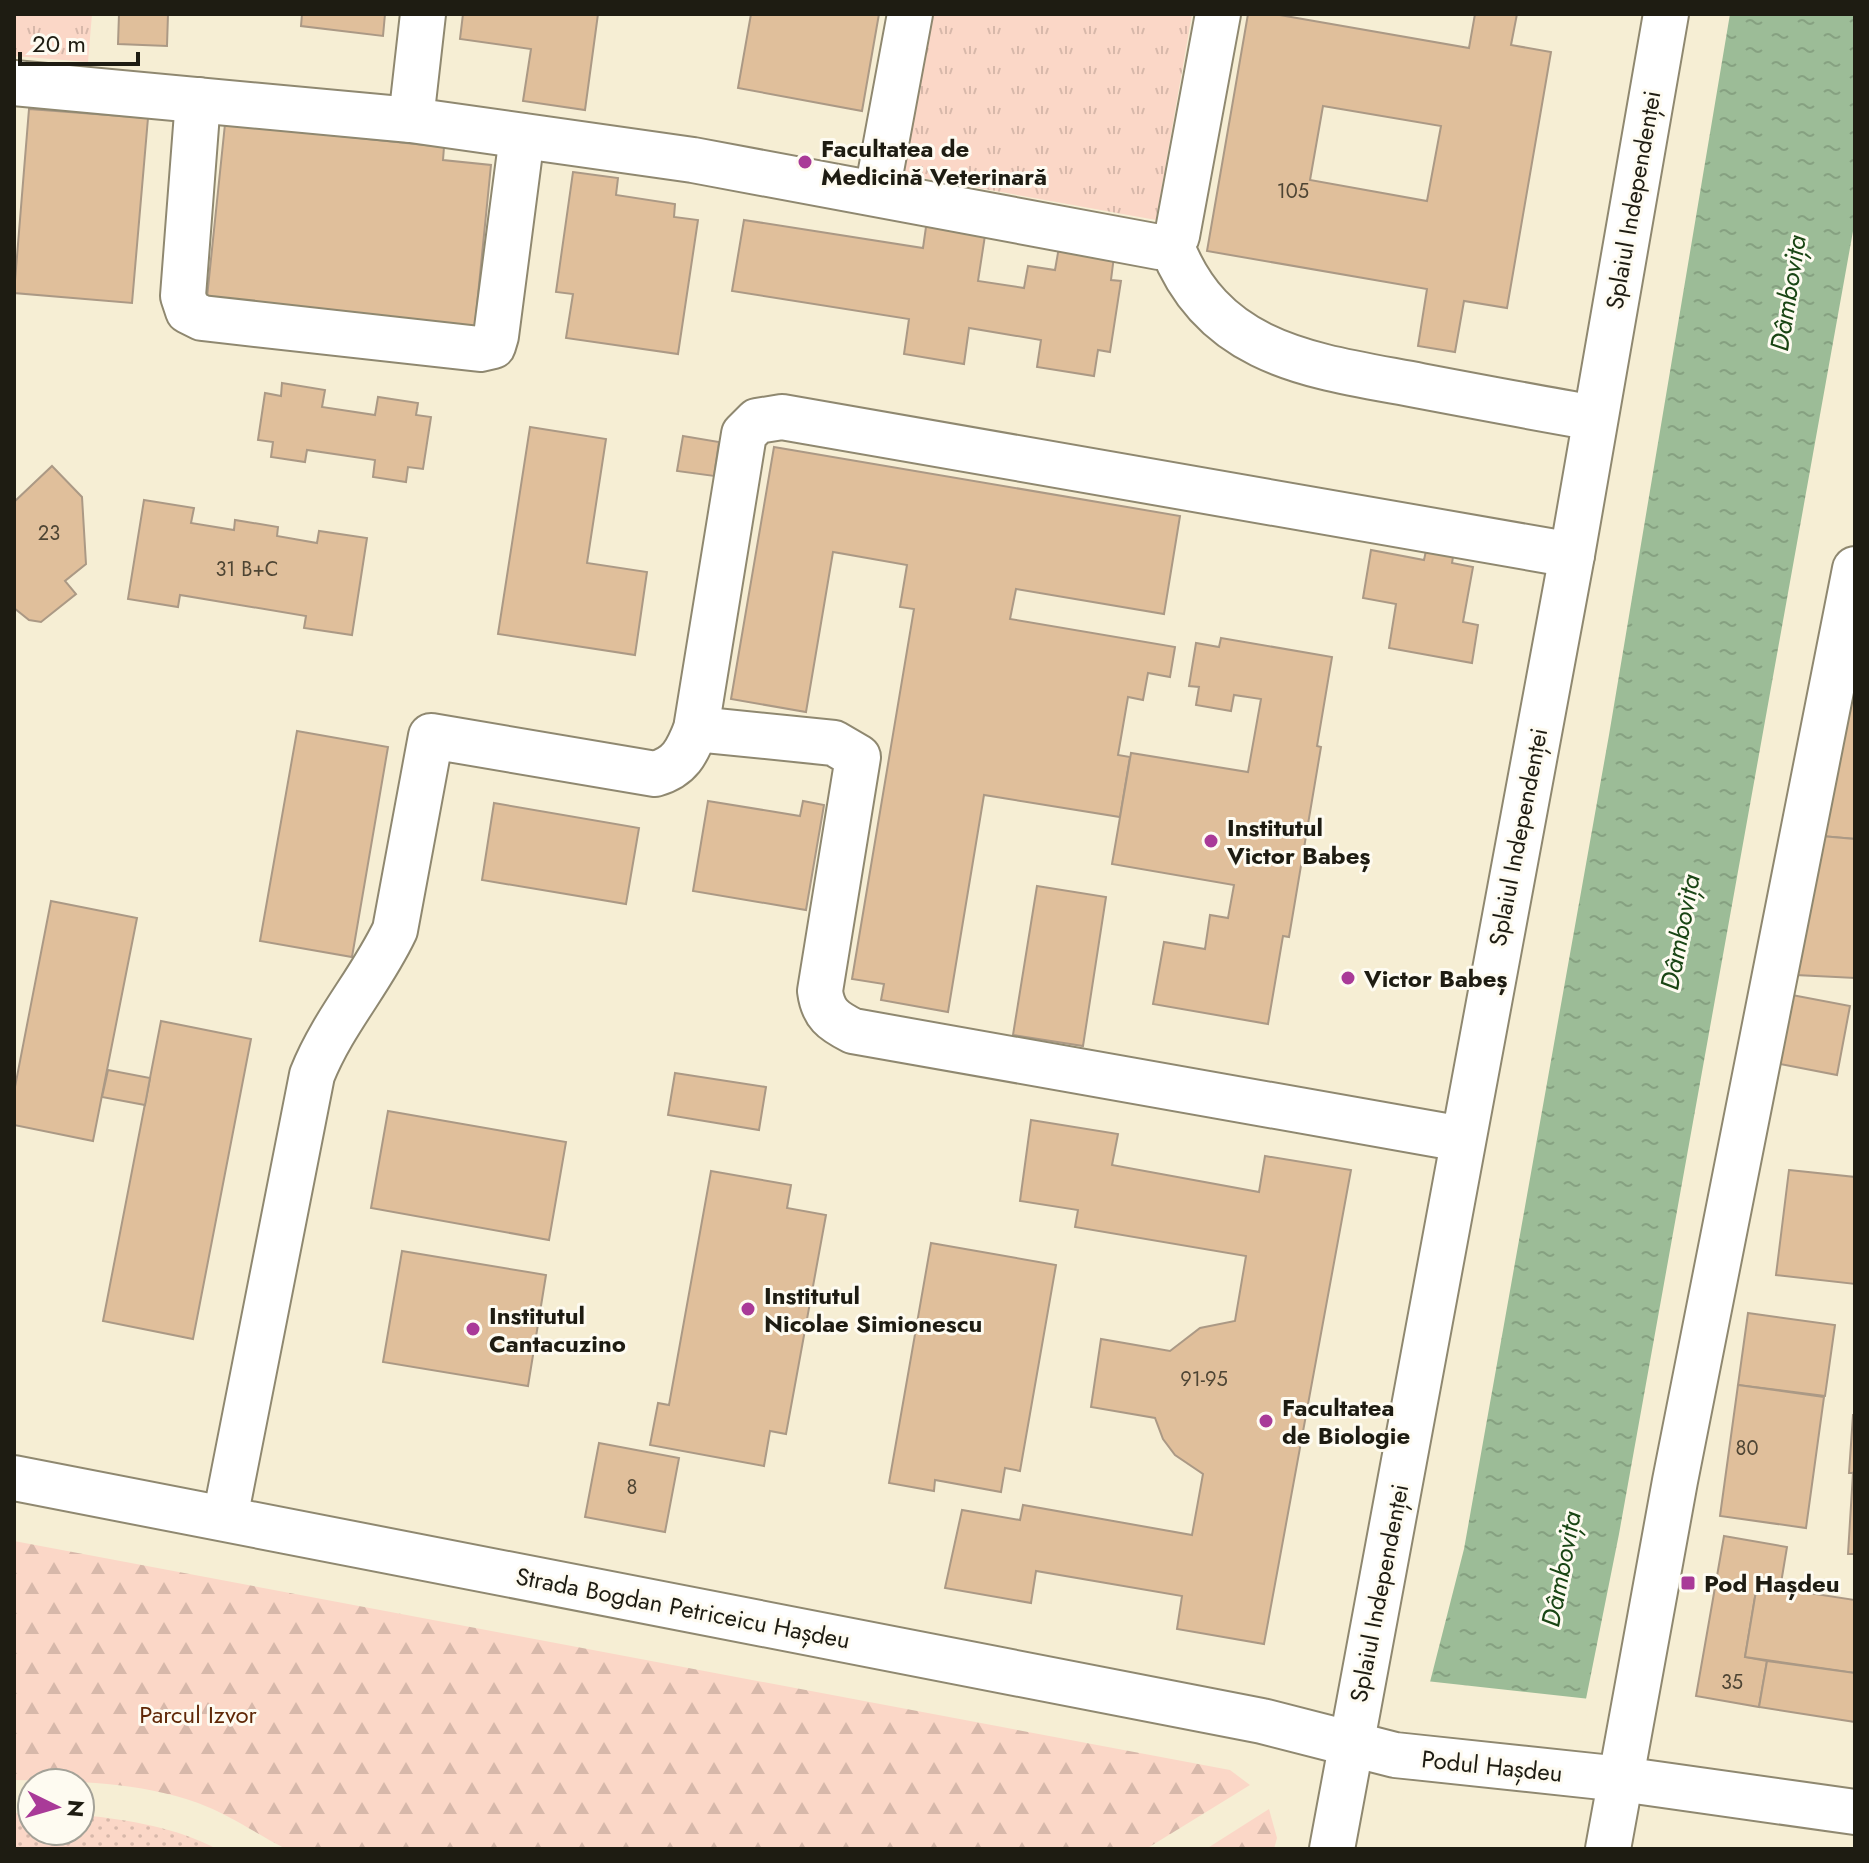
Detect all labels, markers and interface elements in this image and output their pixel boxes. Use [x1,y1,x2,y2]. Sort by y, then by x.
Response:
scale bar [20,16,138,66]
text: 20 m [32,26,86,61]
street label: Splaiul Independenței [1597,88,1669,312]
place label: Facultatea de Medicină Veterinară [821,131,1047,194]
marker: Facultatea de Medicină Veterinară [796,153,814,171]
house number: 105 [1277,177,1309,206]
water label: Dâmbovița [1760,232,1816,354]
house number: 23 [38,519,60,548]
house number: 31 B+C [215,555,279,584]
street label: Splaiul Independenței [1480,725,1556,949]
place label: Institutul Victor Babeș [1226,810,1370,873]
marker: Institutul Victor Babeș [1202,832,1220,850]
water label: Dâmbovița [1650,870,1710,993]
place label: Victor Babeș [1363,961,1507,996]
marker: Victor Babeș [1339,969,1357,987]
place label: Institutul Nicolae Simionescu [764,1278,982,1341]
place label: Institutul Cantacuzino [489,1298,626,1361]
marker: Institutul Nicolae Simionescu [739,1300,757,1318]
marker: Institutul Cantacuzino [464,1320,482,1338]
house number: 91-95 [1180,1365,1228,1394]
place label: Facultatea de Biologie [1282,1390,1410,1453]
marker: Facultatea de Biologie [1257,1412,1275,1430]
house number: 80 [1736,1434,1758,1463]
house number: 8 [627,1473,637,1502]
street label: Splaiul Independenței [1341,1481,1417,1705]
water label: Dâmbovița [1531,1507,1591,1630]
street label: Strada Bogdan Petriceicu Hașdeu [513,1558,853,1658]
place label: Pod Hașdeu [1704,1566,1840,1601]
marker: Pod Hașdeu [1679,1574,1697,1592]
house number: 35 [1721,1668,1743,1697]
park label: Parcul Izvor [139,1697,257,1732]
street label: Podul Hașdeu [1420,1741,1564,1791]
north arrow [16,1767,96,1847]
text: N [59,1799,93,1819]

